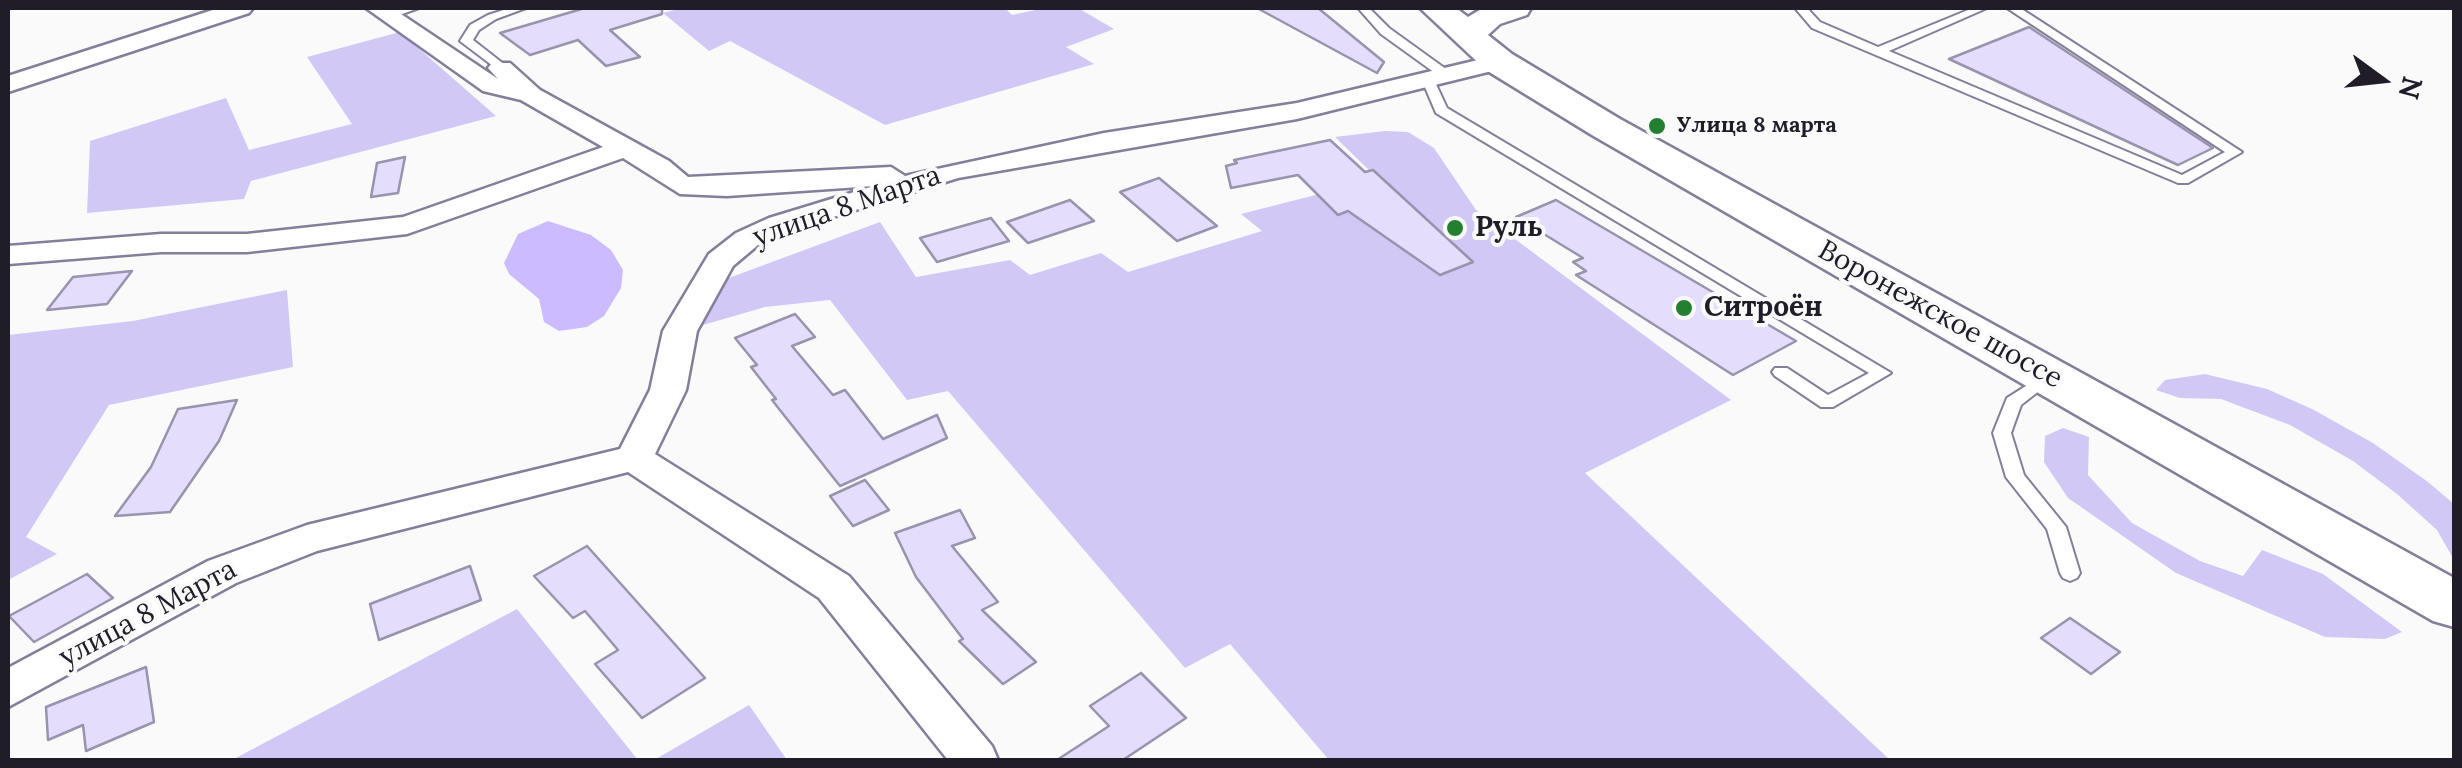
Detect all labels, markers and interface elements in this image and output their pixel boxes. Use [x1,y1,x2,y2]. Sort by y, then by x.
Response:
north arrow [2332,30,2432,130]
text: N [2391,73,2431,103]
place label: Улица 8 марта [1677,113,1837,139]
marker: Улица 8 марта [1646,115,1668,137]
street label: улица 8 Марта [749,159,945,255]
place label: Руль [1475,211,1543,245]
marker: Руль [1444,217,1466,239]
street label: Воронежское шоссе [1812,234,2068,396]
place label: Ситроён [1704,291,1823,325]
marker: Ситроён [1673,297,1695,319]
street label: улица 8 Марта [54,553,242,675]

